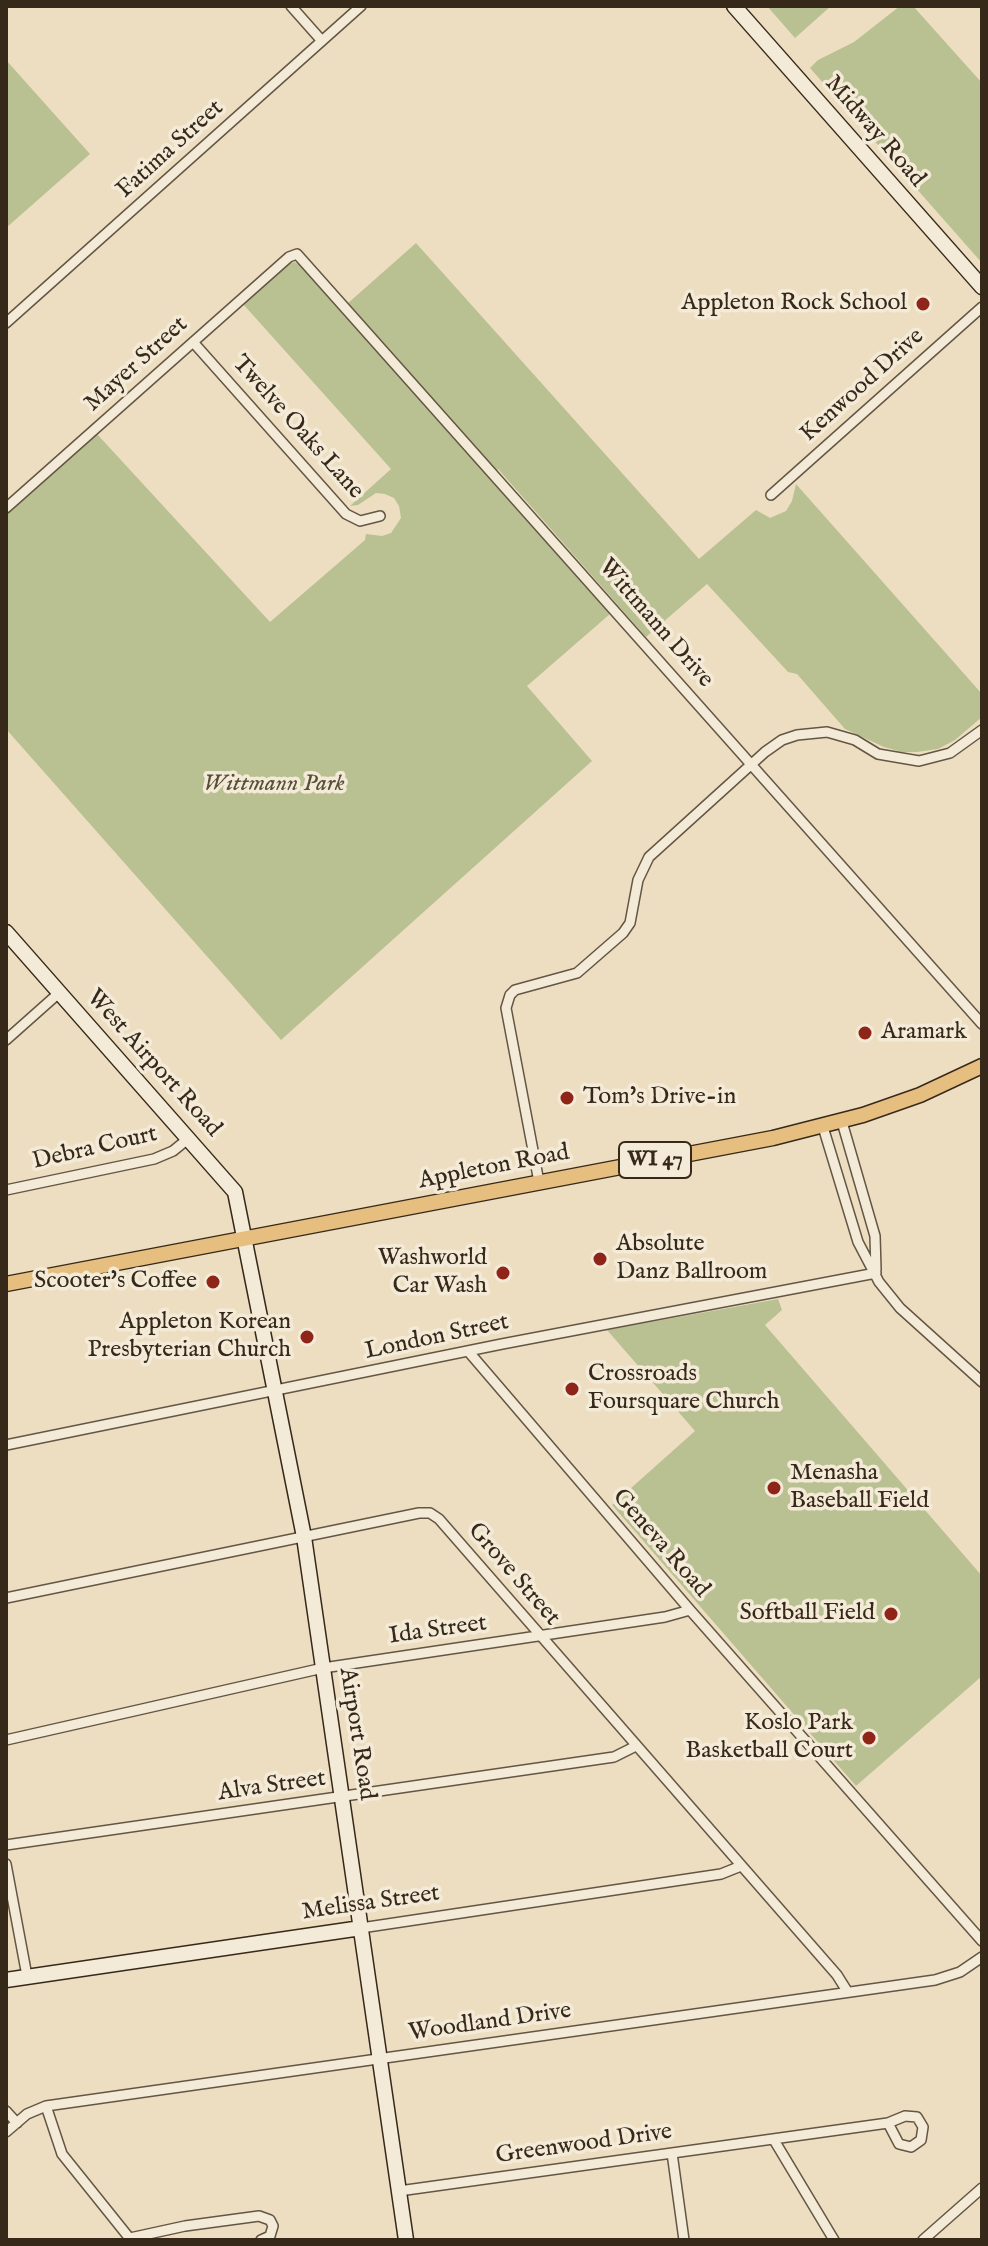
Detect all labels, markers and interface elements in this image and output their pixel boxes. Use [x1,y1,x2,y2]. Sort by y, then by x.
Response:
street label: Midway Road [818,70,930,194]
street label: Fatima Street [112,95,230,205]
place label: Appleton Rock School [681,290,907,318]
marker: Appleton Rock School [914,295,932,313]
street label: Mayer Street [79,311,195,419]
street label: Kenwood Drive [795,323,931,449]
street label: Twelve Oaks Lane [225,350,369,506]
street label: Wittmann Drive [591,554,719,694]
park label: Wittmann Park [203,771,345,799]
street label: West Airport Road [79,984,227,1144]
place label: Aramark [881,1019,967,1047]
marker: Aramark [856,1024,874,1042]
place label: Tom's Drive-in [583,1084,736,1112]
marker: Tom's Drive-in [558,1089,576,1107]
street label: Debra Court [30,1121,160,1177]
street label: Appleton Road [416,1139,572,1197]
road number: WI 47 [619,1142,691,1178]
place label: Absolute Danz Ballroom [616,1231,767,1287]
place label: Washworld Car Wash [378,1245,487,1301]
marker: Absolute Danz Ballroom [591,1250,609,1268]
marker: Washworld Car Wash [494,1264,512,1282]
place label: Scooter's Coffee [34,1268,197,1296]
marker: Scooter's Coffee [204,1273,222,1291]
place label: Appleton Korean Presbyterian Church [87,1309,291,1365]
street label: London Street [362,1309,512,1367]
marker: Appleton Korean Presbyterian Church [298,1328,316,1346]
place label: Crossroads Foursquare Church [588,1361,779,1417]
marker: Crossroads Foursquare Church [563,1380,581,1398]
place label: Menasha Baseball Field [790,1460,929,1516]
marker: Menasha Baseball Field [765,1479,783,1497]
street label: Geneva Road [605,1484,715,1604]
street label: Grove Street [460,1518,566,1632]
place label: Softball Field [739,1600,875,1628]
marker: Softball Field [882,1605,900,1623]
street label: Ida Street [387,1610,489,1652]
street label: Airport Road [331,1666,381,1802]
place label: Koslo Park Basketball Court [685,1710,853,1766]
marker: Koslo Park Basketball Court [860,1729,878,1747]
street label: Alva Street [216,1765,328,1809]
street label: Melissa Street [300,1880,442,1928]
street label: Woodland Drive [407,1997,573,2049]
street label: Greenwood Drive [494,2118,674,2172]

